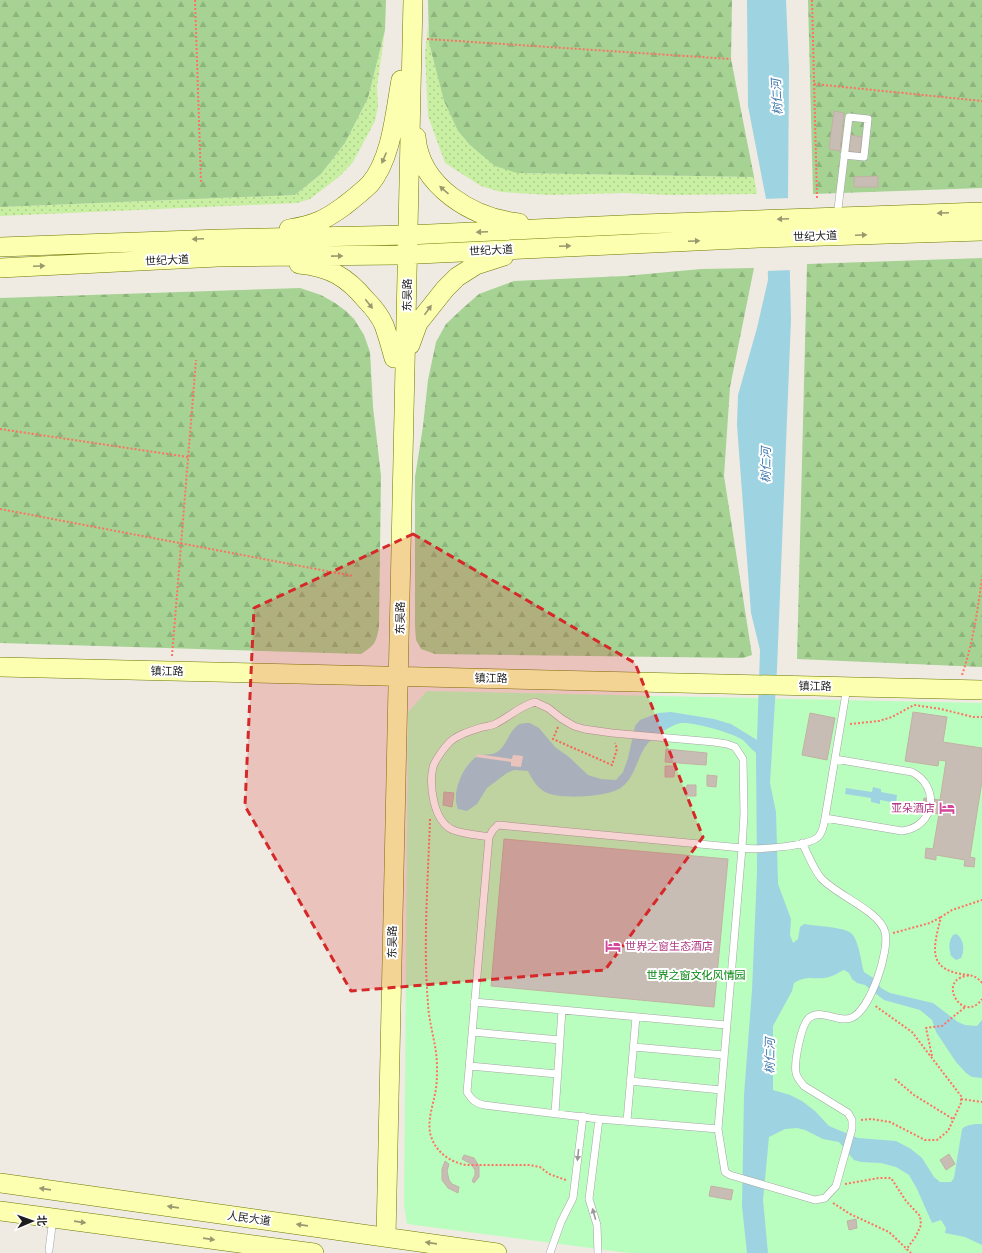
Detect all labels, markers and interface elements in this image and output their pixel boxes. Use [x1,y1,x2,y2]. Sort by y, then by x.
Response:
water label: 树仁河 [769,77,785,115]
one-way arrow [380,153,386,165]
one-way arrow [439,185,449,194]
one-way arrow [936,210,949,216]
one-way arrow [776,216,789,222]
one-way arrow [476,228,488,235]
street label: 世纪大道 [793,229,837,243]
one-way arrow [855,232,868,238]
one-way arrow [192,236,204,243]
one-way arrow [688,238,701,244]
street label: 世纪大道 [469,243,513,257]
one-way arrow [559,243,571,250]
street label: 世纪大道 [145,253,189,267]
one-way arrow [331,253,344,259]
one-way arrow [33,263,46,269]
street label: 东吴路 [401,278,413,312]
one-way arrow [365,298,374,309]
one-way arrow [424,305,432,315]
water label: 树仁河 [759,445,773,483]
street label: 东吴路 [394,601,406,635]
street label: 镇江路 [150,665,184,677]
street label: 镇江路 [474,672,508,684]
street label: 镇江路 [798,680,832,692]
hotel icon: 亚朵酒店 [938,799,956,817]
place label: 亚朵酒店 [891,802,935,814]
street label: 东吴路 [386,925,398,959]
hotel icon: 世界之窗生态酒店 [604,937,622,955]
place label: 世界之窗生态酒店 [625,940,713,952]
park label: 世界之窗文化风情园 [647,969,746,981]
water label: 树仁河 [763,1036,777,1074]
one-way arrow [575,1149,582,1161]
one-way arrow [38,1186,51,1192]
north arrow [12,1201,52,1241]
one-way arrow [167,1204,179,1210]
one-way arrow [591,1208,597,1220]
street label: 人民大道 [226,1209,272,1227]
text: 北 [36,1215,48,1226]
one-way arrow [74,1219,86,1225]
one-way arrow [296,1222,308,1228]
one-way arrow [203,1236,215,1242]
one-way arrow [425,1240,437,1246]

